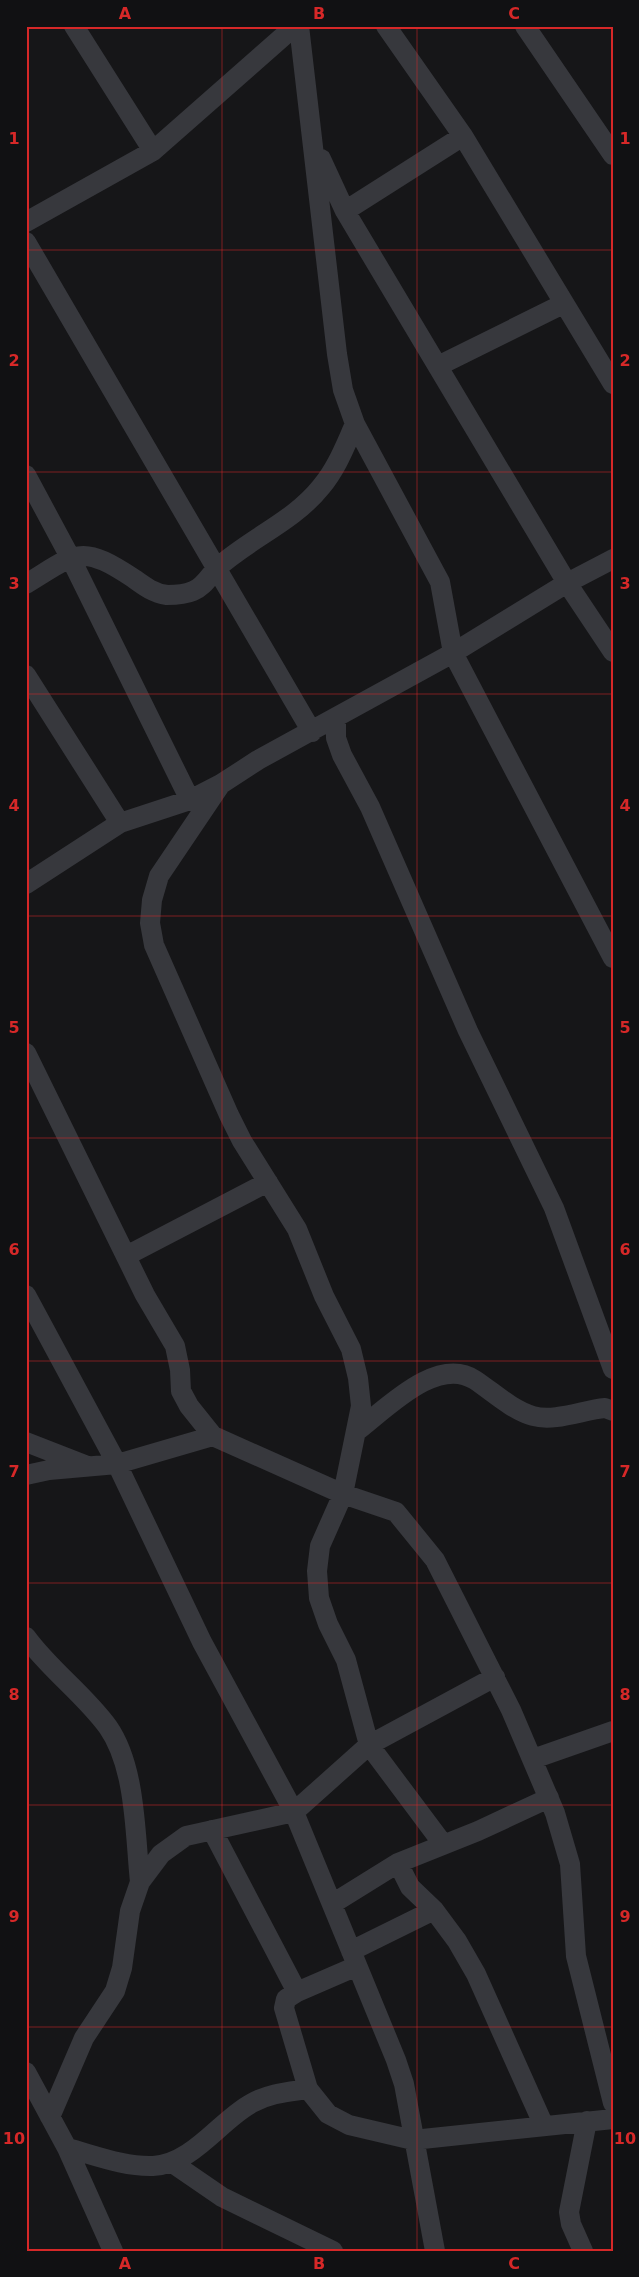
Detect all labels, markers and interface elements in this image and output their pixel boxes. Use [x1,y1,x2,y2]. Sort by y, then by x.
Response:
text: A [119,4,132,23]
text: B [313,4,325,23]
text: C [508,4,520,23]
text: 1 [8,129,20,148]
text: 1 [619,129,631,148]
text: 2 [8,351,20,370]
text: 2 [619,351,631,370]
text: 3 [8,574,20,593]
text: 3 [619,574,631,593]
text: 4 [8,796,20,815]
text: 4 [619,796,631,815]
text: 5 [8,1018,20,1037]
text: 5 [619,1018,631,1037]
text: 6 [8,1240,20,1259]
text: 6 [619,1240,631,1259]
text: 7 [8,1462,20,1481]
text: 7 [619,1462,631,1481]
text: 8 [8,1685,20,1704]
text: 8 [619,1685,631,1704]
text: 9 [8,1907,20,1926]
text: 9 [619,1907,631,1926]
text: 10 [3,2129,25,2148]
text: 10 [614,2129,636,2148]
text: A [119,2254,132,2273]
text: B [313,2254,325,2273]
text: C [508,2254,520,2273]

